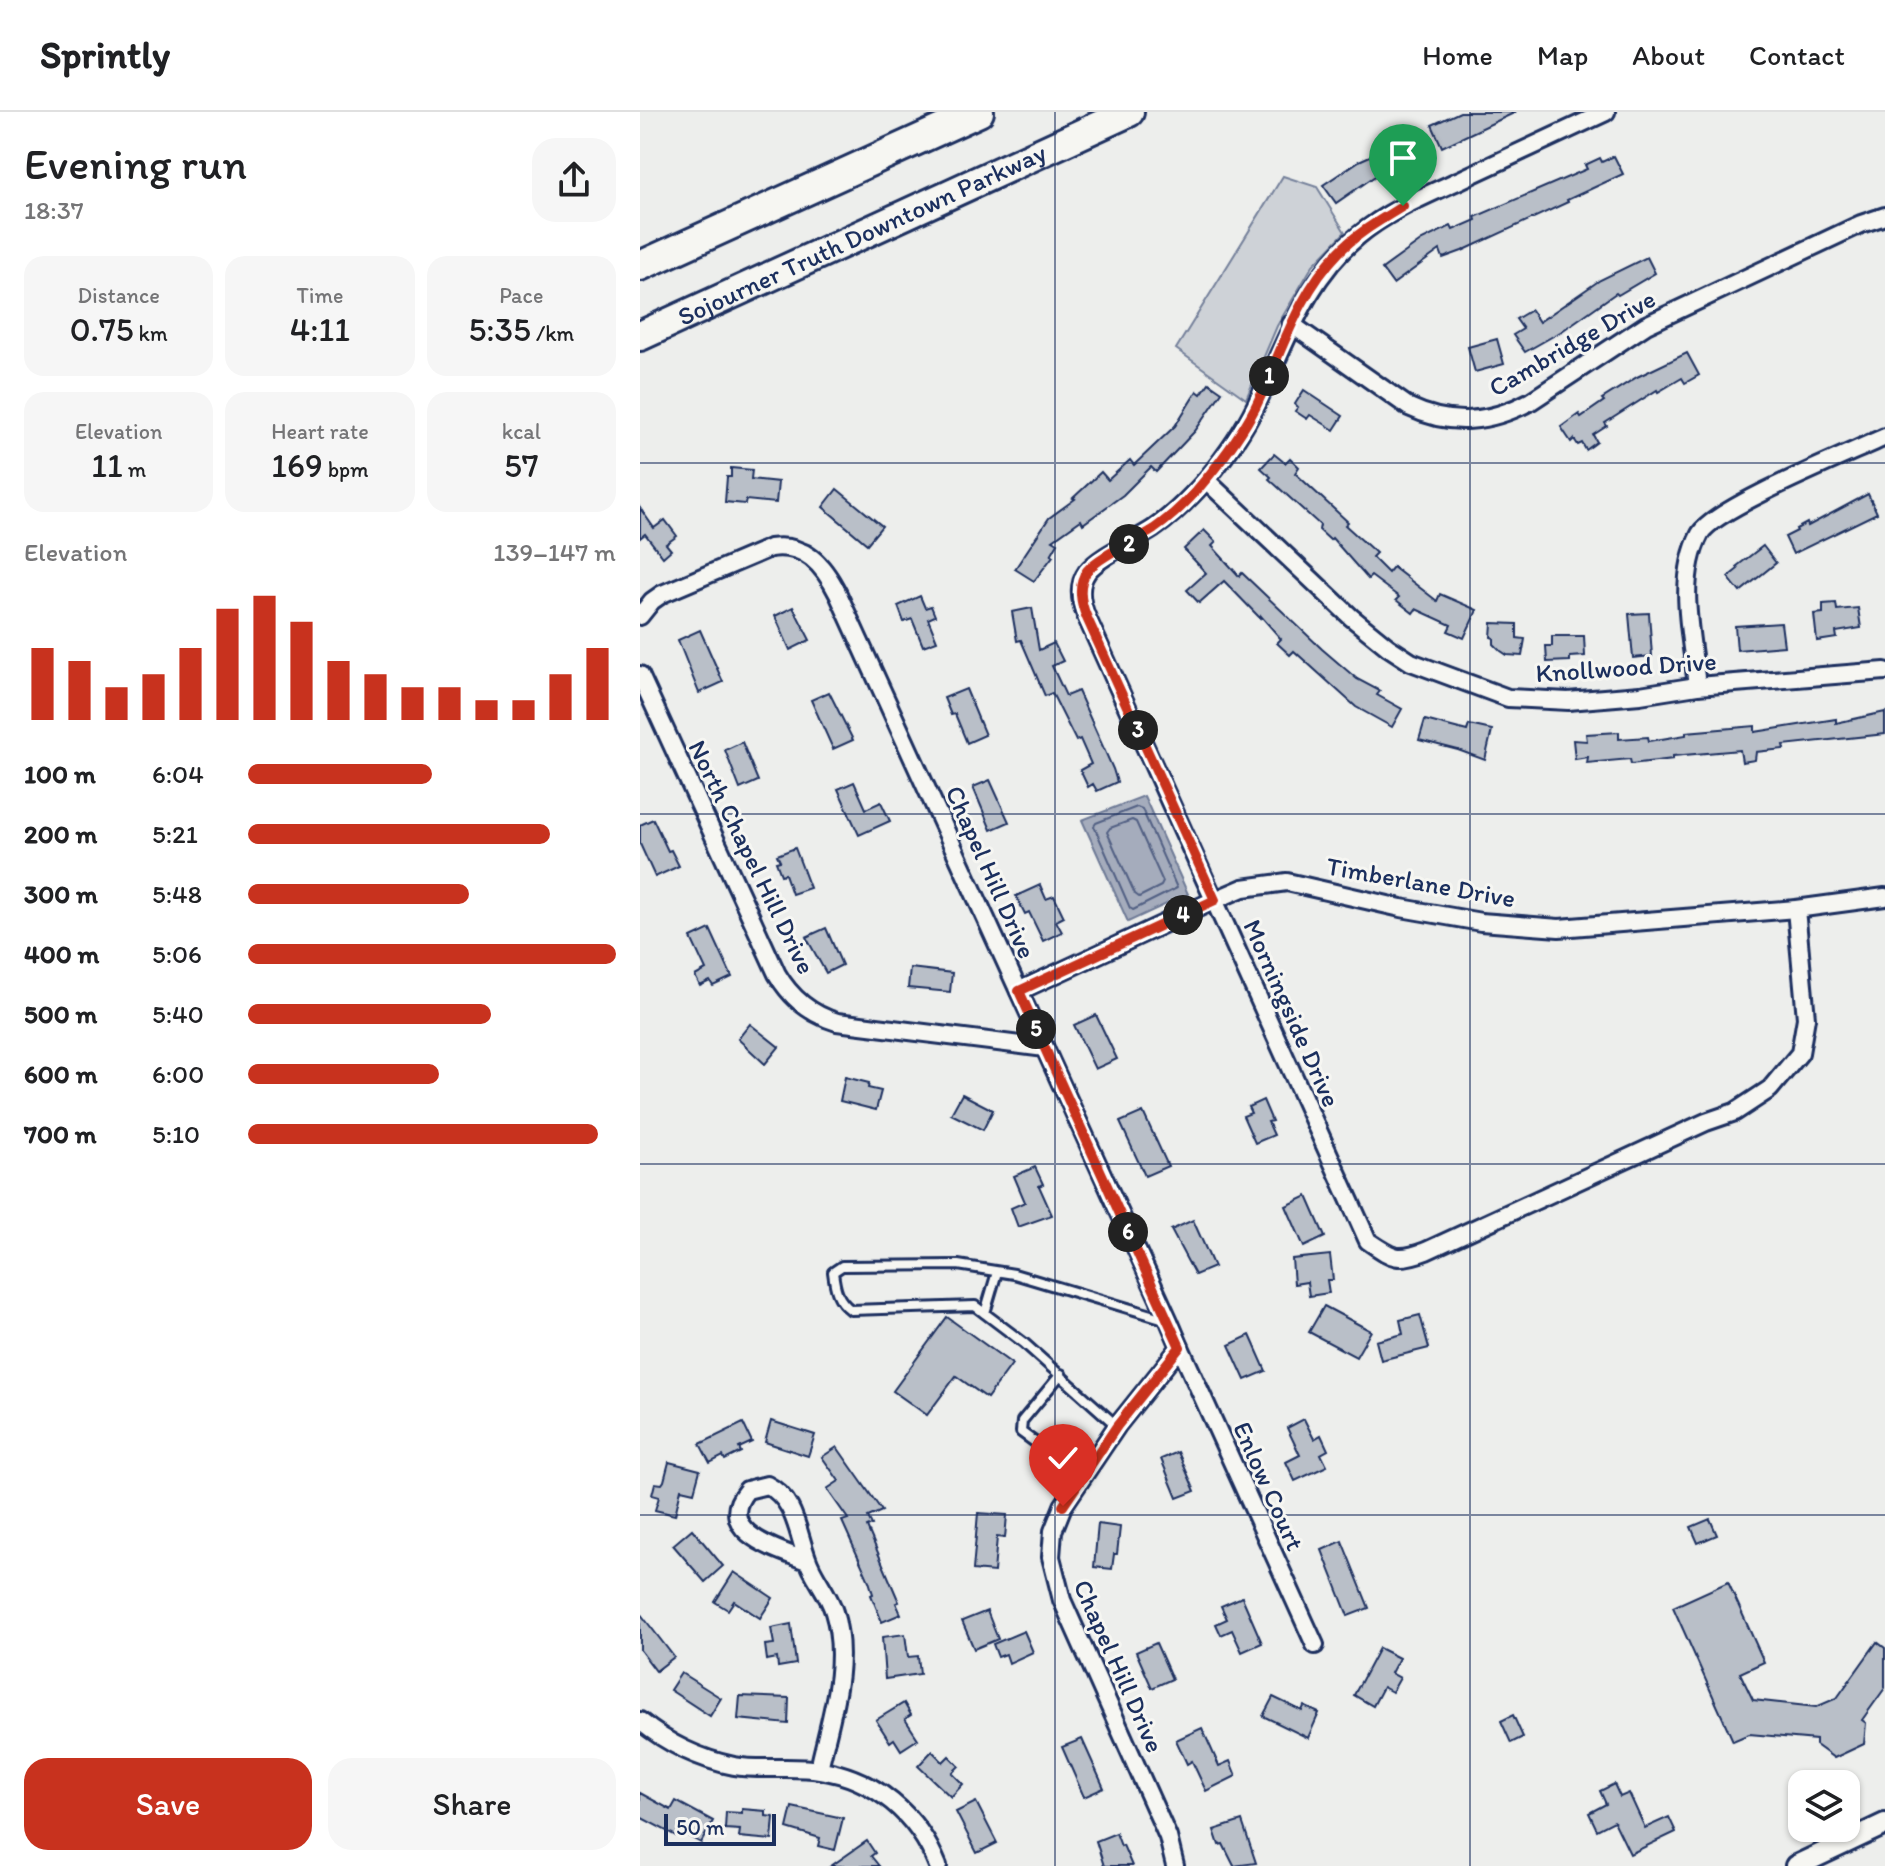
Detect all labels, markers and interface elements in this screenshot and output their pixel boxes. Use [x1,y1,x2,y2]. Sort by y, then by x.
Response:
text: Sprintly [40,32,170,78]
text: Home [1422,38,1493,72]
text: Map [1537,38,1588,72]
text: About [1632,38,1705,72]
text: Contact [1749,38,1845,72]
pin [1369,124,1437,206]
street label: Sojourner Truth Downtown Parkway [673,136,1051,333]
icon: arrive [1381,136,1425,180]
text: Evening run [24,137,247,190]
button: share [532,138,616,222]
text: 18:37 [24,194,84,226]
text: Distance [77,282,160,309]
text: Time [297,282,343,309]
text: Pace [499,282,543,309]
street label: Cambridge Drive [1483,282,1661,404]
text: 0.75 [70,309,134,350]
text: 4:11 [290,309,350,350]
text: 5:35 [468,309,531,350]
text: km [134,320,168,347]
text: /km [531,320,574,347]
pin: 1 [1249,356,1289,396]
text: 1 [1264,362,1274,389]
text: Elevation [75,418,162,445]
text: Heart rate [271,418,369,445]
text: kcal [502,418,541,445]
text: 11 [91,445,123,486]
text: 169 [271,445,323,486]
text: 57 [504,445,539,486]
text: m [123,456,146,483]
text: bpm [323,456,369,483]
pin: 2 [1109,524,1149,564]
text: 2 [1123,530,1135,557]
text: Elevation [24,536,127,568]
text: 139–147 m [493,536,616,568]
street label: Knollwood Drive [1534,645,1718,689]
pin: 3 [1118,710,1158,750]
text: 3 [1132,716,1144,743]
street label: North Chapel Hill Drive [681,735,823,979]
text: 100 m [24,758,96,790]
text: 6:04 [152,758,204,790]
street label: Chapel Hill Drive [939,781,1043,963]
text: 200 m [24,818,97,850]
text: 5:21 [152,818,198,850]
street label: Timberlane Drive [1324,850,1518,914]
text: 300 m [24,878,98,910]
text: 5:48 [152,878,202,910]
pin: 4 [1163,895,1203,935]
text: 4 [1176,901,1190,928]
street label: Morningside Drive [1236,914,1348,1112]
text: 400 m [24,938,99,970]
text: 5:06 [152,938,202,970]
text: 500 m [24,998,97,1030]
text: 5:40 [152,998,204,1030]
pin: 5 [1016,1009,1056,1049]
text: 5 [1030,1015,1042,1042]
text: 600 m [24,1058,98,1090]
text: 6:00 [152,1058,204,1090]
text: 700 m [24,1118,97,1150]
text: 5:10 [152,1118,200,1150]
pin: 6 [1108,1212,1148,1252]
text: 6 [1122,1218,1134,1245]
street label: Enlow Court [1226,1417,1312,1556]
pin [1029,1424,1097,1506]
icon: check [1041,1436,1085,1480]
street label: Chapel Hill Drive [1067,1575,1171,1757]
button: Save [24,1758,312,1850]
button: Share [328,1758,616,1850]
map controls [1788,1770,1860,1842]
button: layers [1788,1770,1860,1842]
scale bar [664,1810,776,1846]
text: 50 m [676,1814,725,1841]

